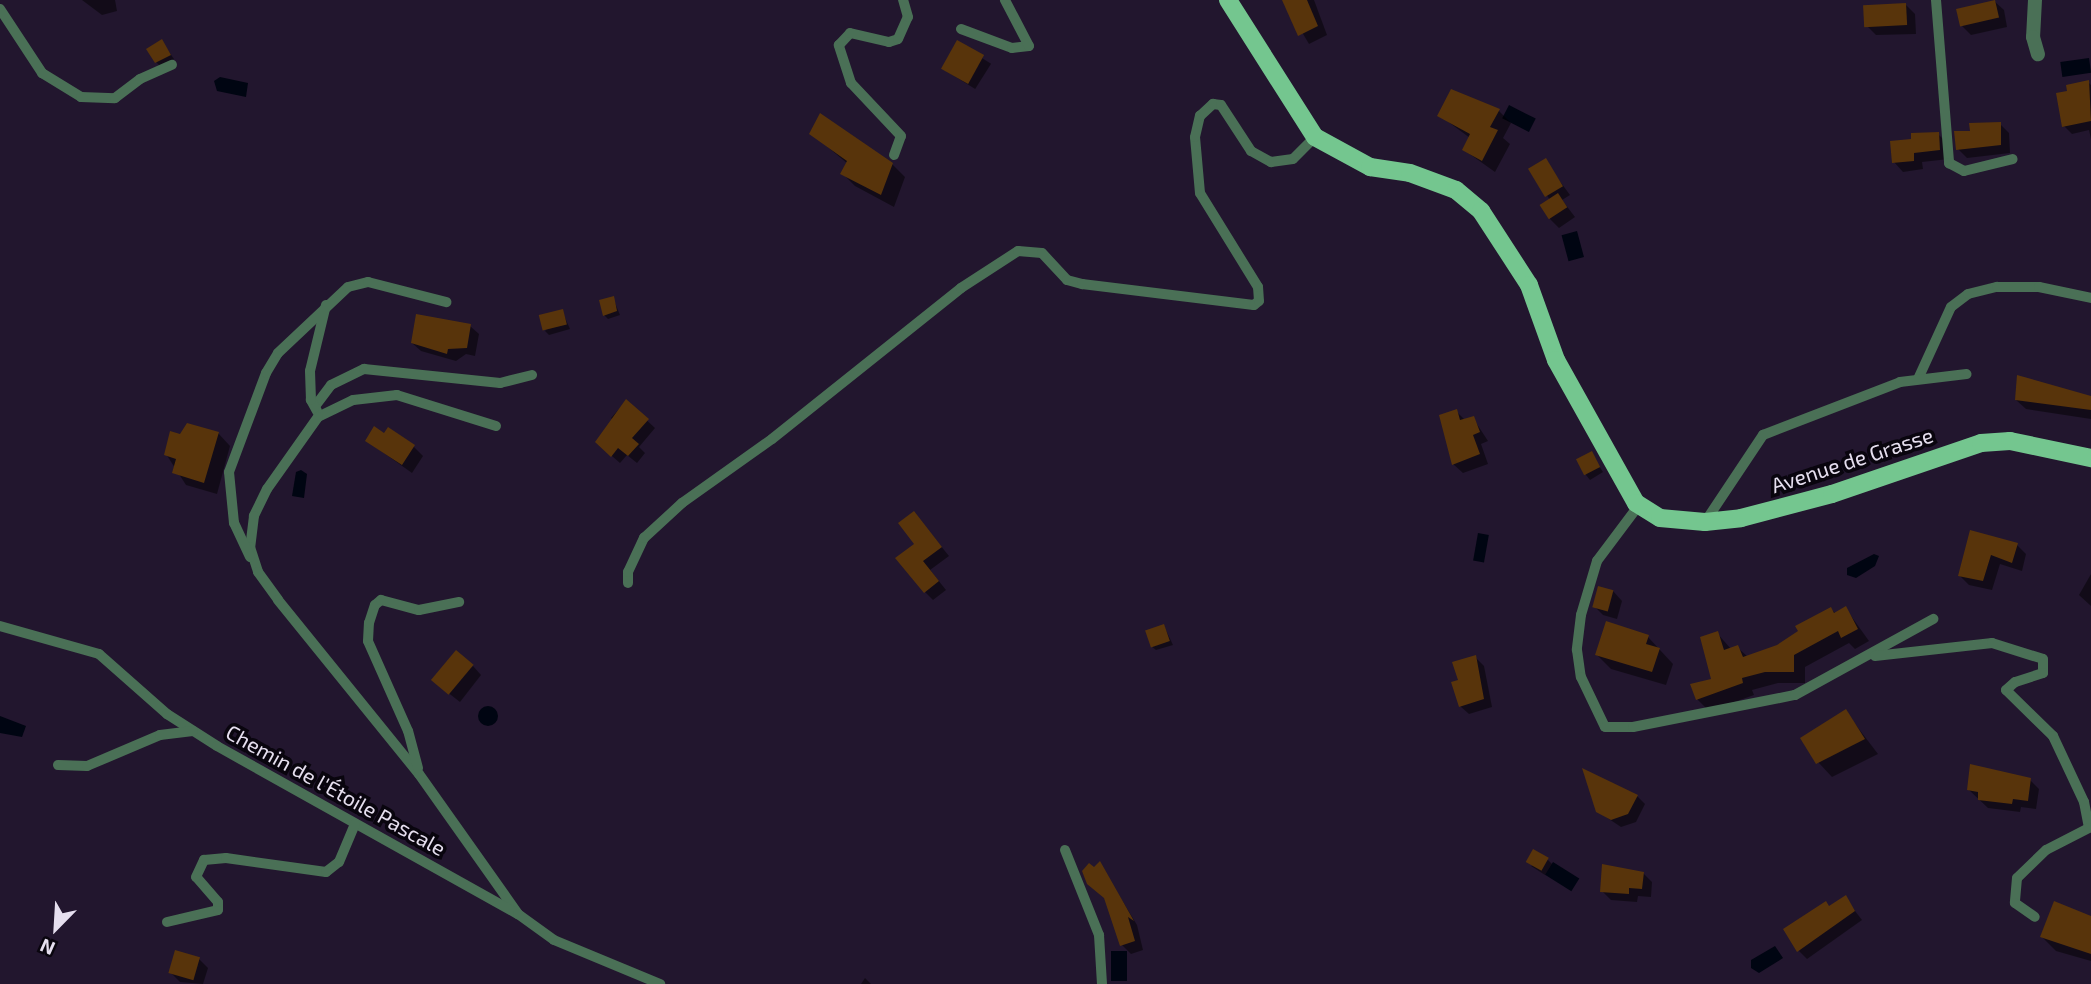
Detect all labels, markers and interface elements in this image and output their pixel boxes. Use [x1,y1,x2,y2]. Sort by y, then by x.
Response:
street label: Avenue de Grasse [1768,422,1936,498]
street label: Chemin de l'Étoile Pascale [222,719,450,861]
north arrow [21,893,91,963]
text: N [36,934,58,961]

